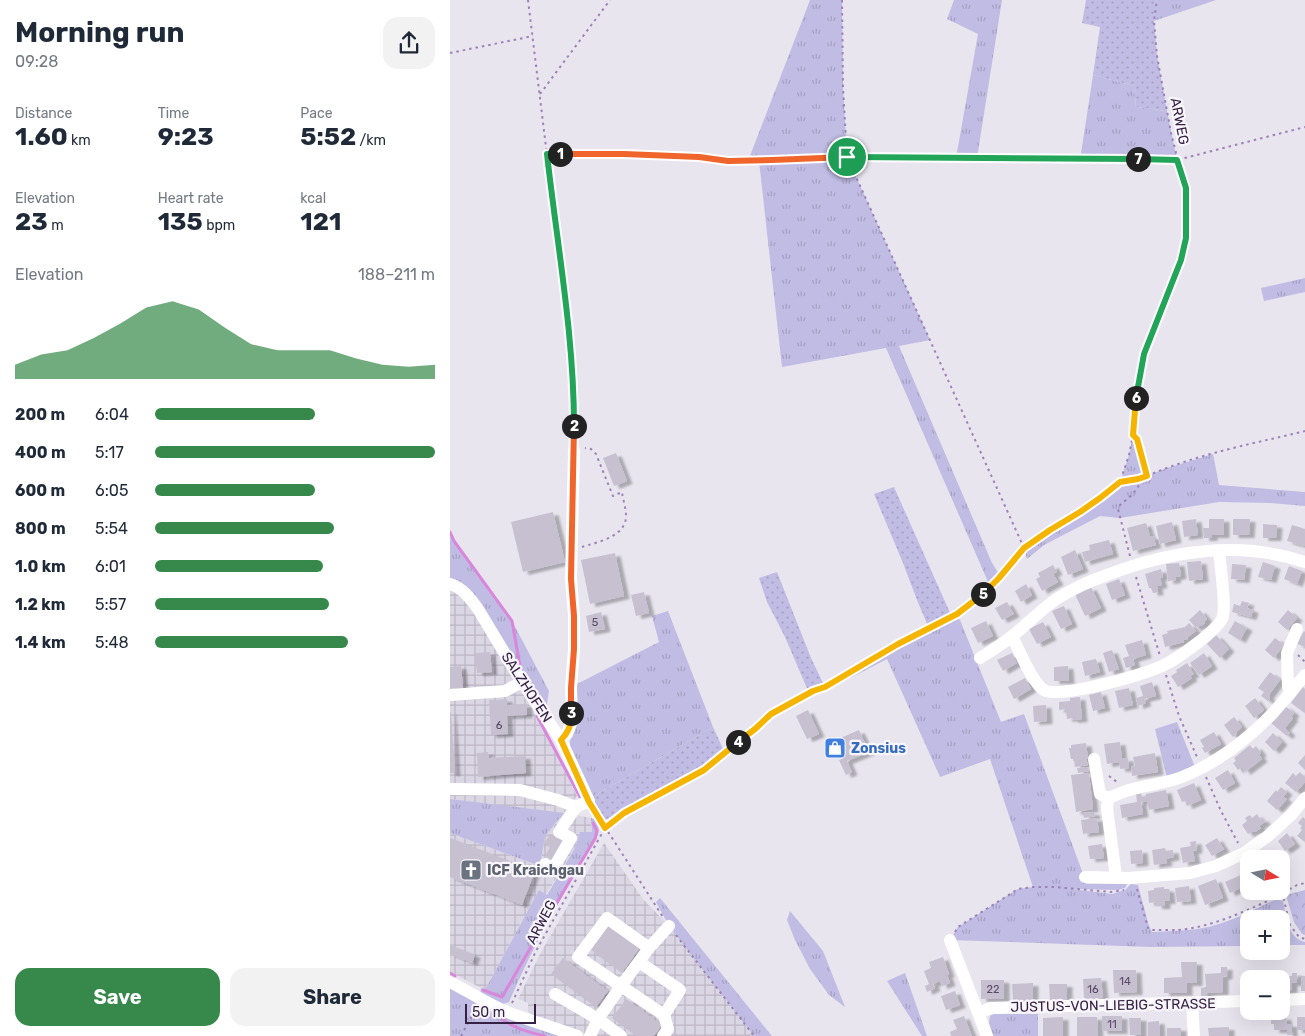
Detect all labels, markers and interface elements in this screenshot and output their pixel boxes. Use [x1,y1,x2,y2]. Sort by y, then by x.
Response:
text: Morning run [15,16,184,49]
button: share [383,17,435,69]
text: 09:28 [15,52,58,71]
street label: ARWEG [1167,96,1192,146]
text: Distance [15,105,72,122]
text: Time [158,105,189,122]
text: Pace [300,105,332,122]
text: 1.60 [15,122,68,151]
text: 9:23 [158,122,214,151]
text: 5:52 [300,122,356,151]
text: km [68,132,91,149]
text: /km [356,132,386,149]
pin [826,136,868,178]
pin: 1 [548,142,572,166]
icon: arrive [833,143,861,171]
text: 1 [557,146,564,163]
pin: 7 [1126,146,1150,172]
text: 7 [1134,151,1143,168]
text: Elevation [15,190,75,207]
text: Heart rate [158,190,224,207]
text: kcal [300,190,326,207]
text: 23 [15,207,48,236]
text: 135 [158,207,203,236]
text: 121 [300,207,341,236]
text: m [48,217,64,234]
text: bpm [203,217,235,234]
text: Elevation [15,265,84,284]
text: 188–211 m [358,265,435,284]
pin: 6 [1124,386,1148,410]
text: 6 [1132,390,1141,407]
text: 200 m [15,405,65,424]
text: 6:04 [95,405,129,424]
pin: 2 [562,414,586,438]
text: 2 [570,418,579,435]
text: 400 m [15,443,66,462]
text: 5:17 [95,443,124,462]
text: 600 m [15,481,65,500]
text: 6:05 [95,481,128,500]
text: 800 m [15,519,66,538]
text: 5:54 [95,519,128,538]
text: 1.0 km [15,557,66,576]
text: 6:01 [95,557,126,576]
pin: 5 [970,582,996,606]
text: 5 [979,586,988,603]
text: 1.2 km [15,595,65,614]
text: 5:57 [95,595,126,614]
house number: 5 [592,616,599,629]
text: 1.4 km [15,633,66,652]
text: 5:48 [95,633,129,652]
street label: SALZHOFEN [498,649,556,725]
pin: 3 [558,700,584,726]
text: 3 [567,705,576,722]
house number: 6 [496,719,503,732]
pin: 4 [726,730,750,754]
text: 4 [734,734,743,751]
shop icon: Zonsius [823,736,847,760]
place label: Zonsius [851,740,906,757]
north arrow [1240,850,1290,900]
map controls [1240,850,1290,1020]
church icon: ICF Kraichgau [459,858,483,882]
place label: ICF Kraichgau [487,862,584,879]
street label: ARWEG [523,897,560,947]
button: + [1240,910,1290,960]
button: Save [15,968,220,1026]
button: Share [230,968,435,1026]
button: − [1240,970,1290,1020]
house number: 14 [1119,975,1131,988]
house number: 22 [987,983,999,996]
house number: 16 [1087,983,1099,996]
street label: JUSTUS-VON-LIEBIG-STRASSE [1010,995,1216,1016]
scale bar [465,1001,536,1024]
text: 50 m [472,1004,505,1021]
house number: 11 [1107,1018,1117,1031]

